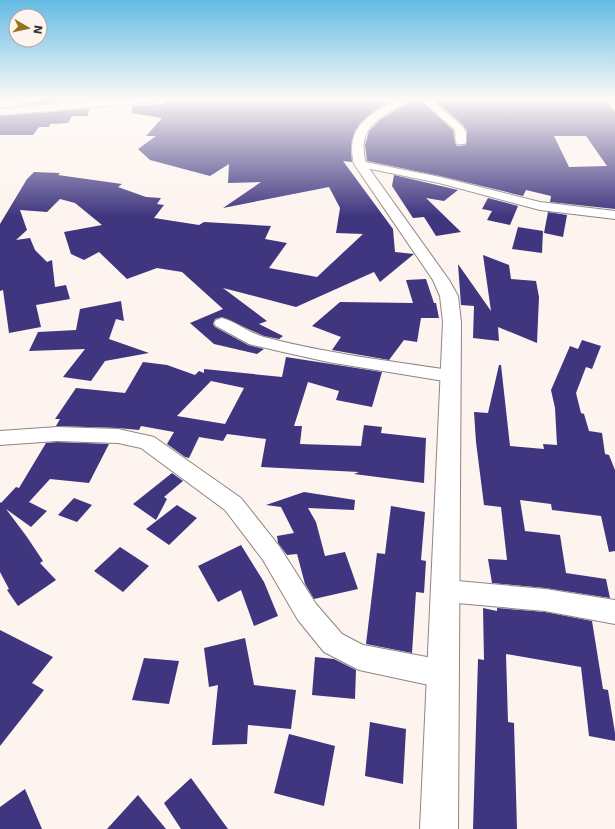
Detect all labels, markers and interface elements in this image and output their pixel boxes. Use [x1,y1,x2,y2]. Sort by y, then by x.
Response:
north arrow [8,8,48,48]
text: N [30,24,45,35]

